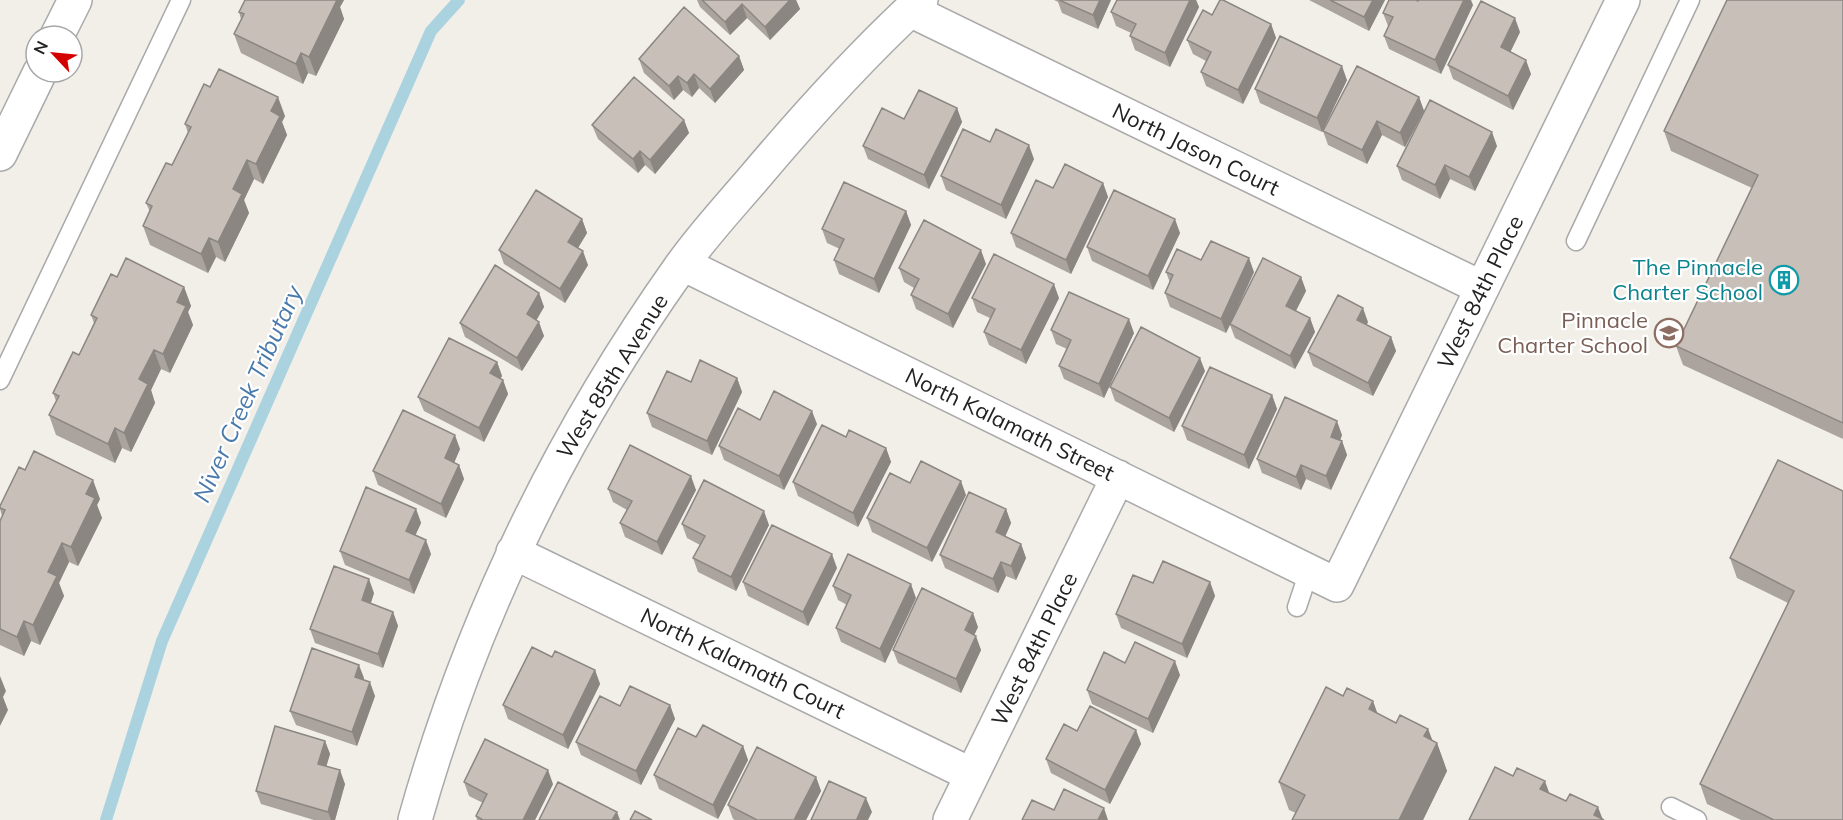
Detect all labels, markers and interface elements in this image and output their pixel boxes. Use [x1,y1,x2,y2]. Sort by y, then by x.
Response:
north arrow [24,24,84,84]
text: N [29,38,52,57]
street label: North Jason Court [1108,96,1284,202]
street label: West 84th Place [1431,211,1529,373]
place label: The Pinnacle Charter School [1612,253,1763,306]
building icon: The Pinnacle Charter School [1768,264,1800,296]
water label: Niver Creek Tributary [186,279,309,507]
street label: West 85th Avenue [550,289,674,463]
place label: Pinnacle Charter School [1497,306,1648,359]
school or university icon: Pinnacle Charter School [1653,317,1685,349]
street label: North Kalamath Street [901,361,1119,487]
street label: West 84th Place [985,568,1083,730]
street label: North Kalamath Court [636,601,850,725]

